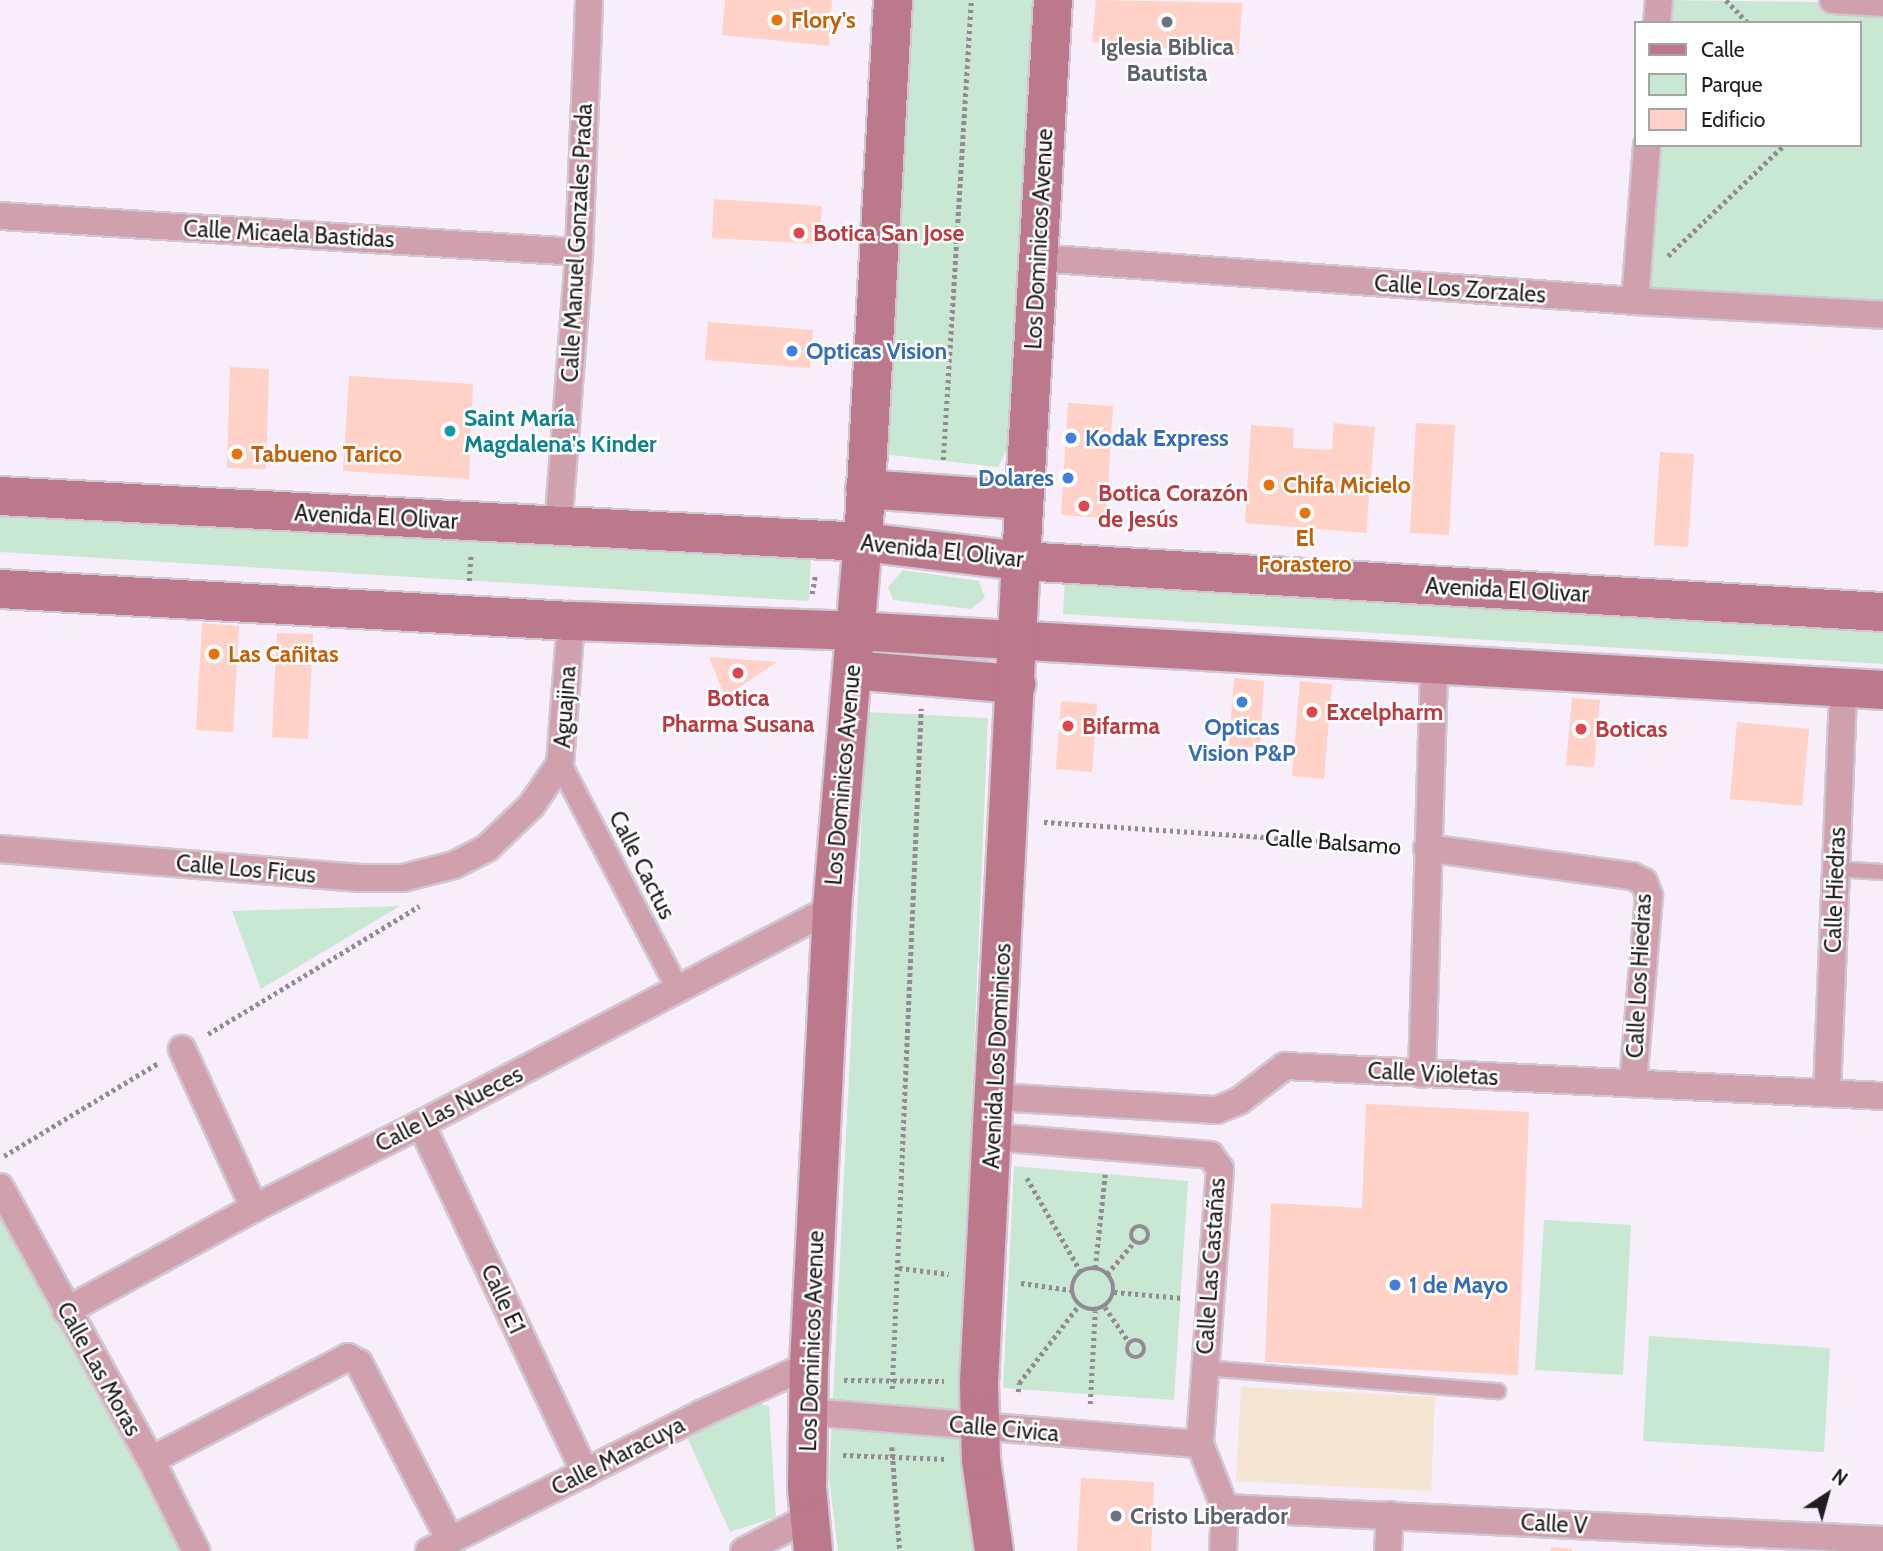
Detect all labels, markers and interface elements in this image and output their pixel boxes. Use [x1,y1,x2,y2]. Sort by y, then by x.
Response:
place label: Flory's [791,6,856,34]
marker: Flory's [769,12,785,28]
marker: Iglesia Biblica Bautista [1159,14,1175,30]
legend [1634,21,1862,147]
place label: Iglesia Biblica Bautista [1100,33,1234,87]
text: Calle [1701,37,1745,62]
text: Parque [1701,72,1763,97]
street label: Calle Manuel Gonzales Prada [556,103,598,383]
text: Edificio [1701,107,1765,132]
street label: Los Dominicos Avenue [1019,128,1059,350]
street label: Calle Micaela Bastidas [183,215,395,253]
place label: Botica San Jose [813,219,964,247]
marker: Botica San Jose [791,225,807,241]
street label: Calle Los Zorzales [1373,269,1547,309]
place label: Opticas Vision [806,337,947,365]
marker: Opticas Vision [784,343,800,359]
place label: Saint María Magdalena's Kinder [464,404,657,458]
marker: Saint María Magdalena's Kinder [442,423,458,439]
place label: Kodak Express [1085,424,1229,452]
marker: Kodak Express [1063,430,1079,446]
place label: Tabueno Tarico [251,440,402,468]
marker: Tabueno Tarico [229,446,245,462]
place label: Dolares [978,464,1054,492]
marker: Dolares [1060,470,1076,486]
place label: Chifa Micielo [1283,471,1411,499]
marker: Chifa Micielo [1261,477,1277,493]
place label: Botica Corazón de Jesús [1098,479,1248,533]
marker: Botica Corazón de Jesús [1076,498,1092,514]
street label: Avenida El Olivar [294,499,458,535]
marker: El Forastero [1297,505,1313,521]
place label: El Forastero [1258,524,1352,578]
street label: Avenida El Olivar [859,529,1025,573]
street label: Avenida El Olivar [1425,572,1589,608]
place label: Las Cañitas [228,640,339,668]
marker: Las Cañitas [206,646,222,662]
street label: Los Dominicos Avenue [820,664,866,886]
street label: Aguajina [548,665,582,749]
marker: Botica Pharma Susana [730,665,746,681]
place label: Botica Pharma Susana [661,684,815,738]
marker: Opticas Vision P&P [1234,694,1250,710]
place label: Excelpharm [1326,698,1443,726]
marker: Excelpharm [1304,704,1320,720]
place label: Bifarma [1082,712,1160,740]
place label: Opticas Vision P&P [1188,713,1296,767]
place label: Boticas [1595,715,1667,743]
marker: Bifarma [1060,718,1076,734]
marker: Boticas [1573,721,1589,737]
street label: Calle Cactus [603,806,681,924]
street label: Calle Balsamo [1264,823,1402,861]
street label: Calle Hiedras [1819,827,1851,953]
street label: Calle Los Ficus [175,849,317,889]
street label: Calle Los Hiedras [1621,893,1657,1059]
street label: Avenida Los Dominicos [977,942,1017,1170]
street label: Calle Violetas [1367,1057,1499,1091]
street label: Calle Las Nueces [371,1060,527,1158]
street label: Calle Las Castañas [1191,1177,1231,1355]
street label: Los Dominicos Avenue [794,1230,830,1452]
street label: Calle E1 [475,1260,531,1338]
place label: 1 de Mayo [1409,1271,1508,1299]
marker: 1 de Mayo [1387,1277,1403,1293]
street label: Calle Las Moras [51,1297,147,1441]
street label: Calle Civica [948,1410,1060,1448]
street label: Calle Maracuya [547,1411,689,1501]
north arrow [1792,1460,1862,1530]
text: N [1827,1464,1852,1491]
place label: Cristo Liberador [1130,1502,1288,1530]
marker: Cristo Liberador [1108,1508,1124,1524]
street label: Calle V [1520,1508,1588,1540]

